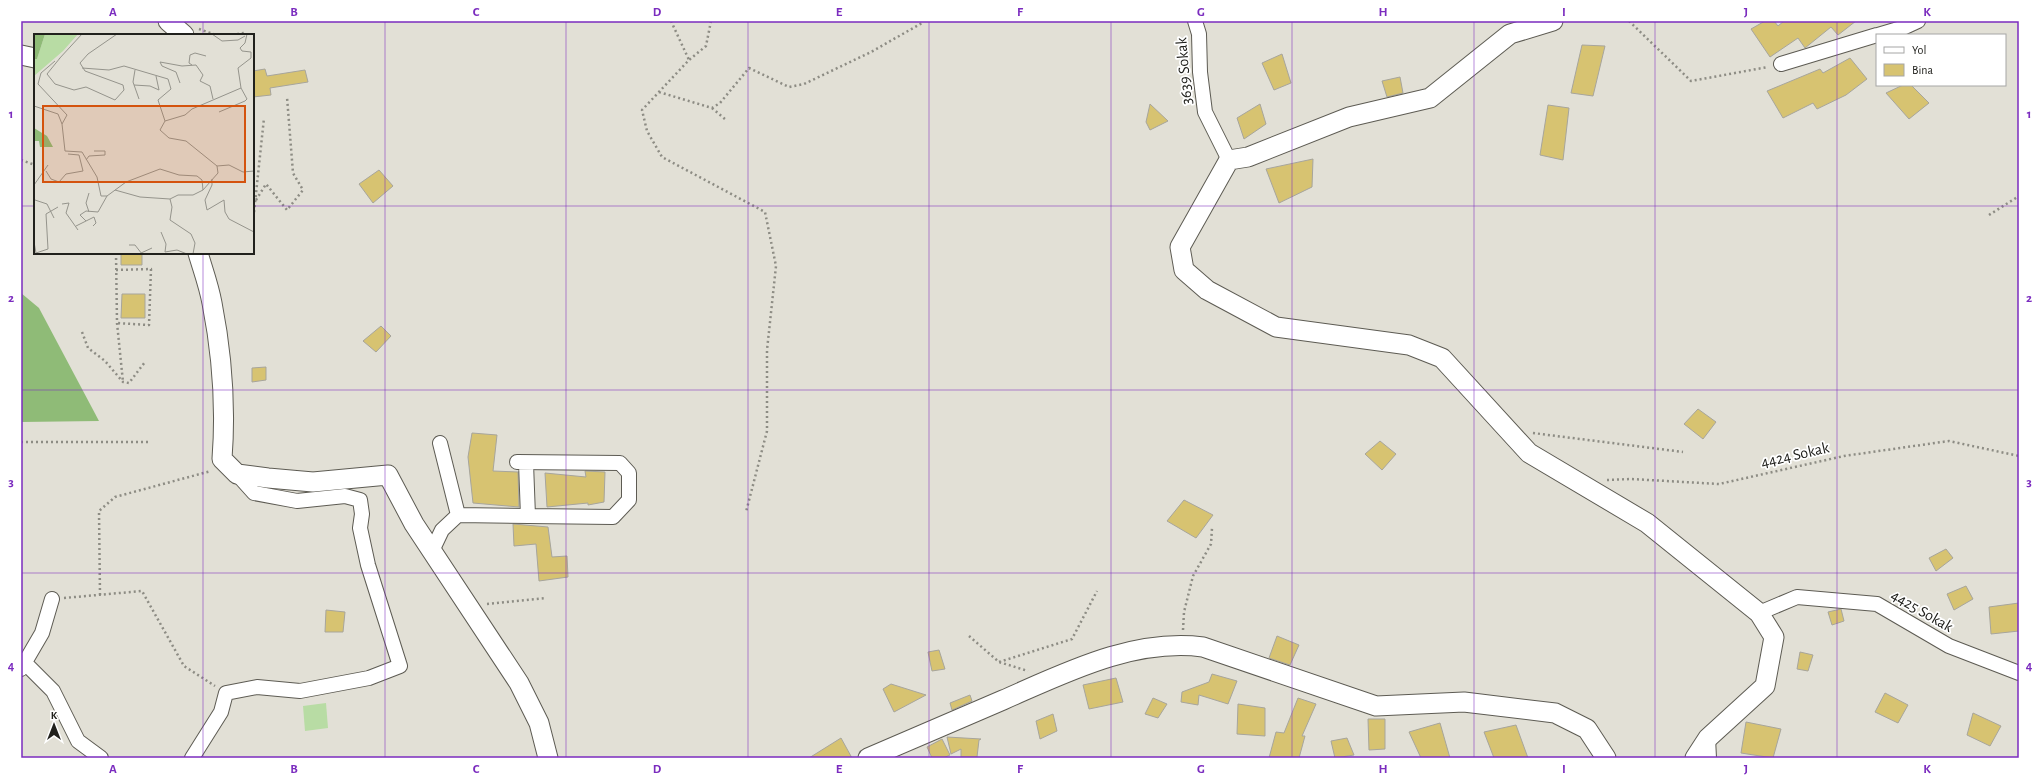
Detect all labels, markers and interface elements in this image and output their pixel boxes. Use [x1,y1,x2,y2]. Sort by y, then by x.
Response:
text: A [109,6,117,19]
text: B [290,6,298,19]
text: C [473,6,480,19]
text: D [653,6,662,19]
text: E [836,6,843,19]
text: F [1017,6,1024,19]
text: G [1197,6,1205,19]
text: H [1378,6,1388,19]
text: I [1562,6,1566,19]
text: J [1744,6,1748,19]
text: K [1923,6,1931,19]
inset map [34,34,254,254]
legend [1876,34,2006,86]
street label: 3639 Sokak [1173,36,1195,105]
text: Yol [1912,44,1926,56]
text: Bina [1912,64,1934,76]
text: 1 [9,108,13,121]
text: 1 [2027,108,2031,121]
text: 2 [8,292,14,305]
text: 2 [2026,292,2032,305]
street label: 4424 Sokak [1759,439,1831,471]
text: 3 [8,476,14,489]
text: 3 [2026,476,2032,489]
street label: 4425 Sokak [1888,587,1956,635]
text: 4 [8,660,15,673]
text: 4 [2026,660,2033,673]
north arrow [34,705,74,745]
text: K [51,710,58,721]
text: A [109,763,117,776]
text: B [290,763,298,776]
text: C [473,763,480,776]
text: D [653,763,662,776]
text: E [836,763,843,776]
text: F [1017,763,1024,776]
text: G [1197,763,1205,776]
text: H [1378,763,1388,776]
text: I [1562,763,1566,776]
text: J [1744,763,1748,776]
text: K [1923,763,1931,776]

